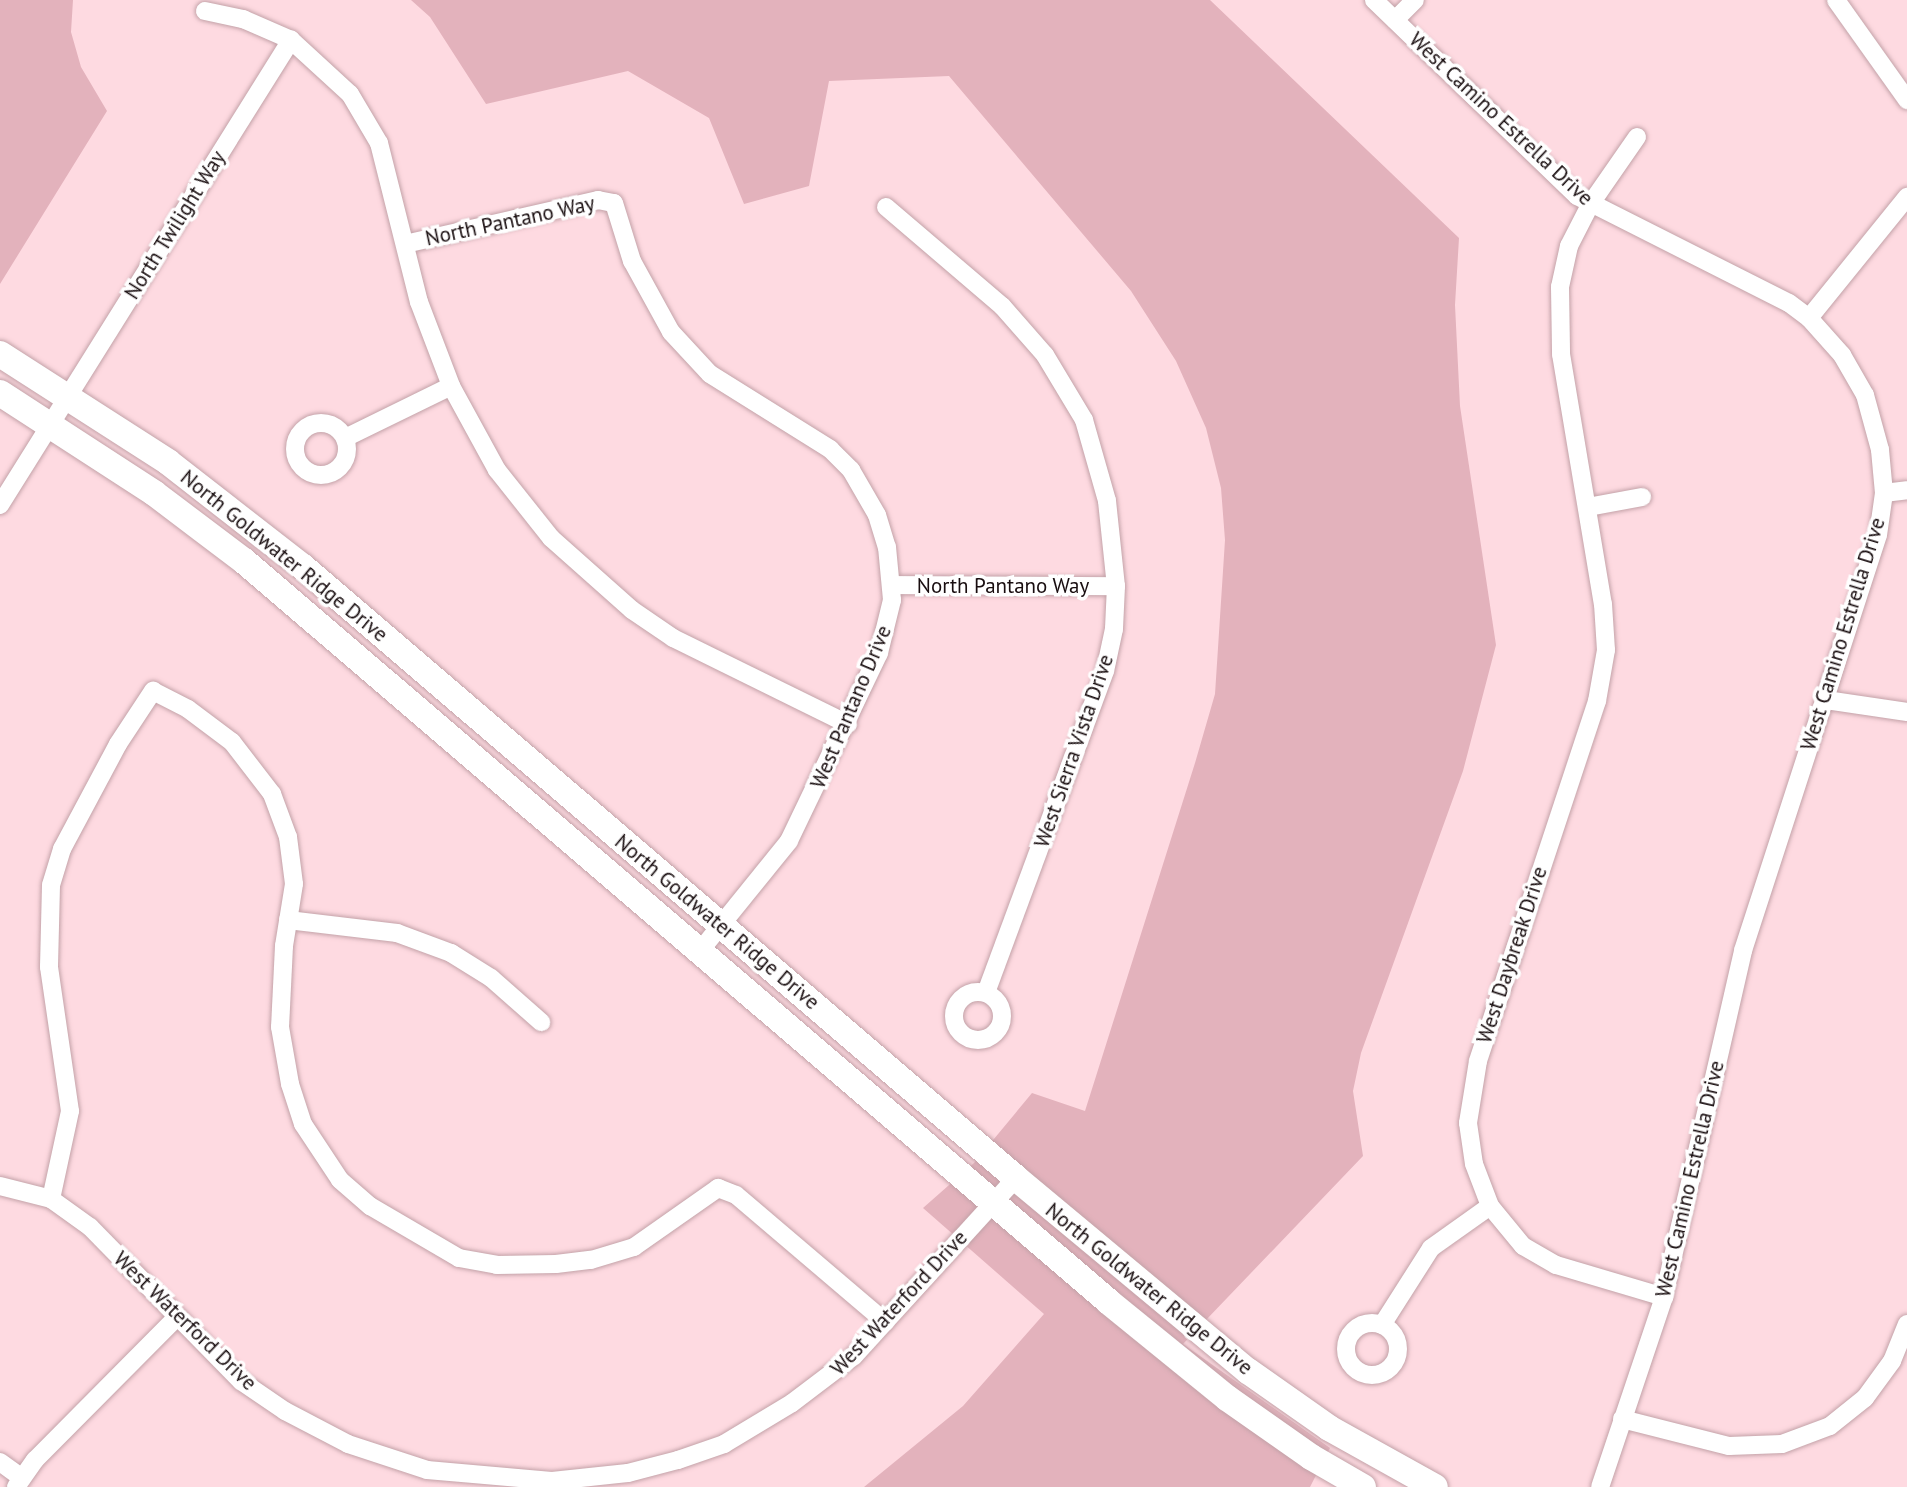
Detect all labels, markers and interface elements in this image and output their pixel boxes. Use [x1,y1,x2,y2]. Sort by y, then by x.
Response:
street label: West Camino Estrella Drive [1404,27,1598,211]
street label: North Twilight Way [119,146,231,304]
street label: North Pantano Way [423,191,597,251]
street label: North Goldwater Ridge Drive [175,465,393,647]
street label: West Camino Estrella Drive [1796,515,1890,753]
street label: North Pantano Way [917,573,1089,599]
street label: West Pantano Drive [805,622,897,792]
street label: West Sierra Vista Drive [1029,651,1119,851]
street label: North Goldwater Ridge Drive [610,829,824,1015]
street label: West Daybreak Drive [1471,863,1553,1047]
street label: West Camino Estrella Drive [1650,1058,1730,1300]
street label: North Goldwater Ridge Drive [1040,1198,1258,1380]
street label: West Waterford Drive [825,1225,973,1381]
street label: West Waterford Drive [108,1246,262,1396]

